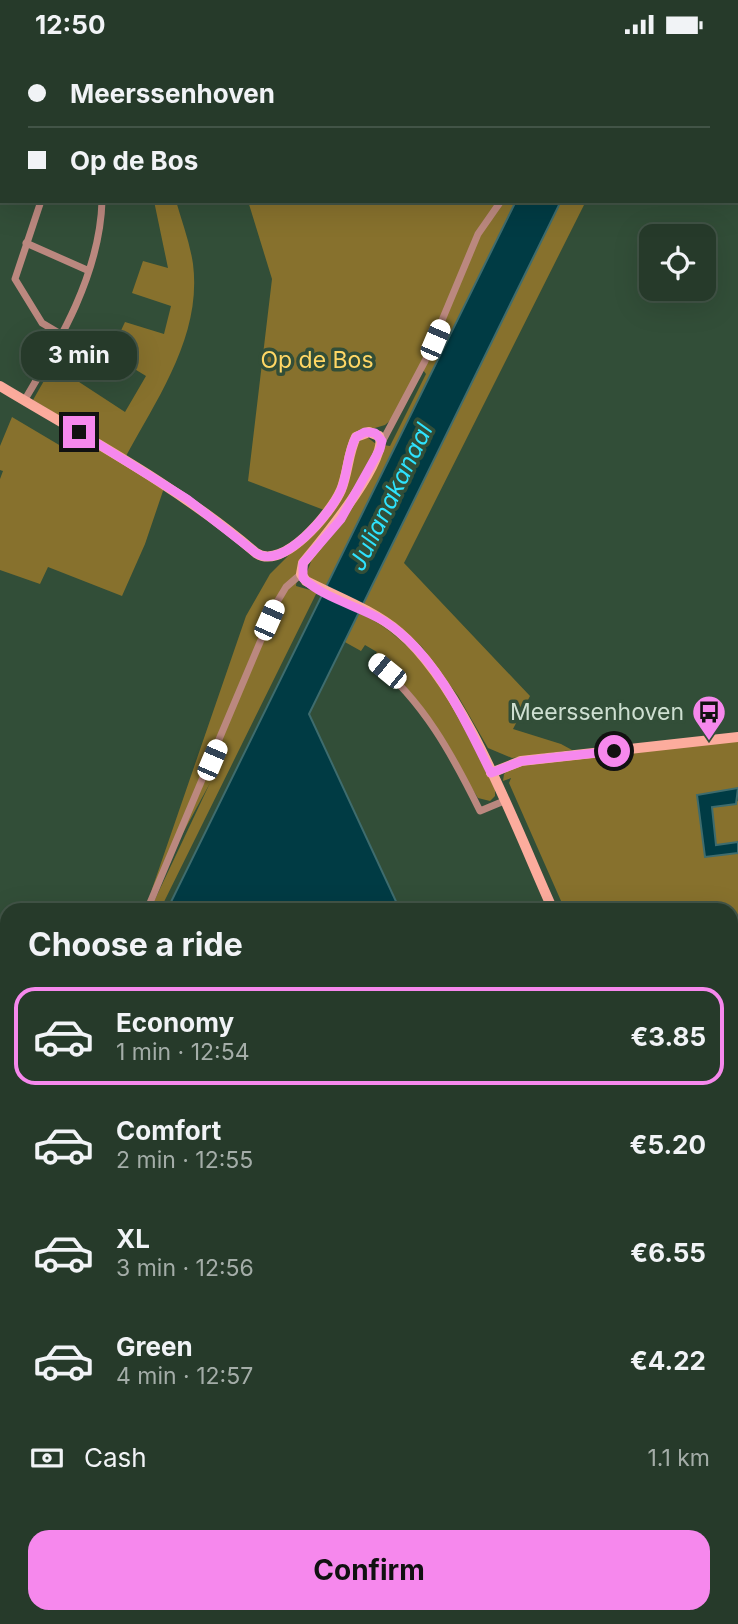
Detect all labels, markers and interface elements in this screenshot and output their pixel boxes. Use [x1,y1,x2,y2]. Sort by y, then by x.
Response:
text: 12:50 [35,9,105,40]
text: Meerssenhoven [70,78,275,109]
text: Op de Bos [70,145,198,176]
map controls [639,224,716,301]
button: locate [639,224,716,301]
car [418,317,453,363]
callout: 3 min [21,331,137,379]
text: 3 min [48,341,110,369]
park label: Op de Bos [260,346,374,374]
route end [63,416,95,448]
water label: Julianakanaal [342,418,439,575]
car [251,597,288,643]
car [365,650,410,692]
bus stop icon: Meerssenhoven [690,693,728,742]
place label: Meerssenhoven [510,698,684,726]
route start [598,735,630,767]
car [195,737,230,783]
text: Choose a ride [28,925,243,964]
icon: car [32,1005,95,1068]
text: Economy [116,1007,234,1038]
text: €3.85 [630,1021,706,1052]
text: 1 min · 12:54 [116,1038,250,1066]
icon: car [32,1113,95,1176]
text: Comfort [116,1115,221,1146]
text: €5.20 [630,1129,706,1160]
text: 2 min · 12:55 [116,1146,253,1174]
icon: car [32,1221,95,1284]
text: XL [116,1223,150,1254]
text: €6.55 [630,1237,706,1268]
text: 3 min · 12:56 [116,1254,254,1282]
icon: car [32,1329,95,1392]
text: Green [116,1331,193,1362]
text: €4.22 [630,1345,706,1376]
text: 4 min · 12:57 [116,1362,253,1390]
icon: cash [28,1439,66,1477]
text: Cash [84,1442,147,1473]
text: 1.1 km [647,1444,710,1472]
button: Confirm [28,1530,710,1610]

